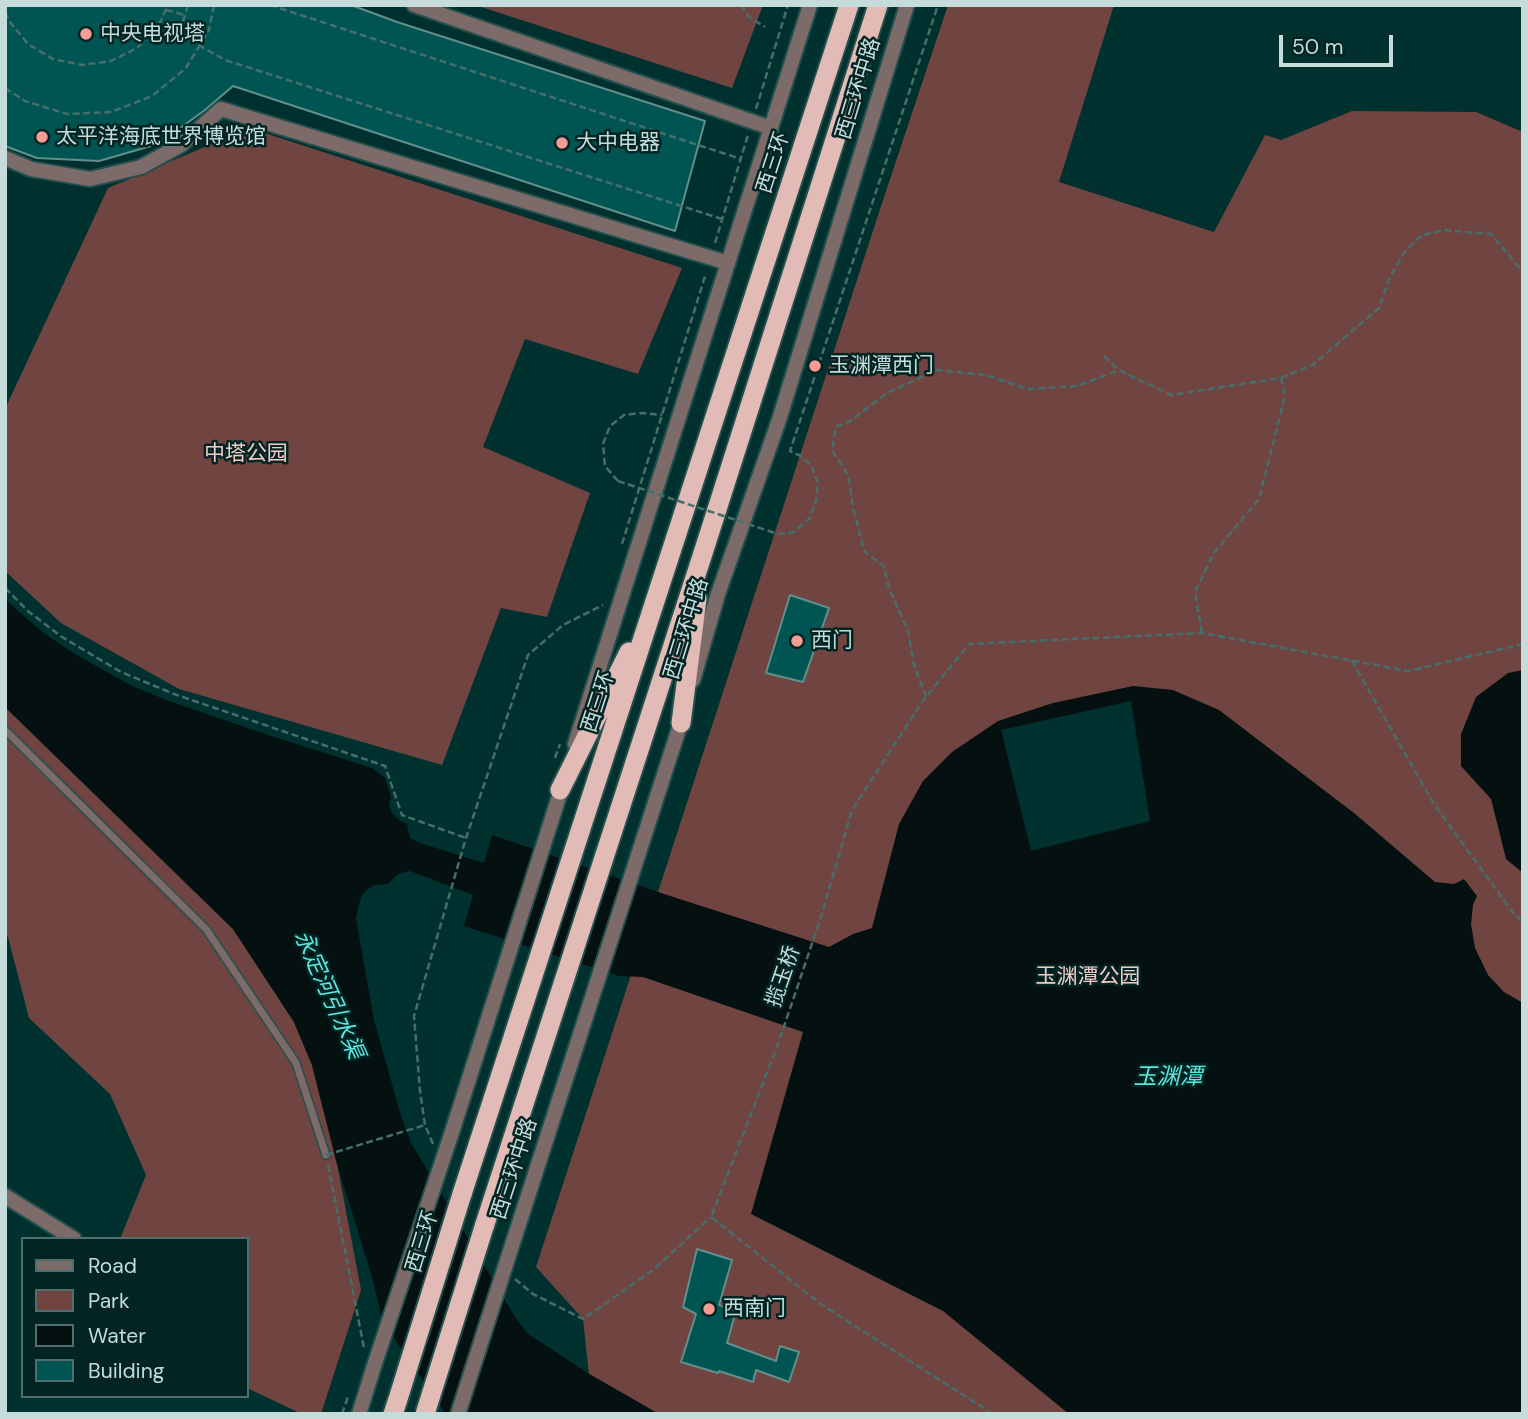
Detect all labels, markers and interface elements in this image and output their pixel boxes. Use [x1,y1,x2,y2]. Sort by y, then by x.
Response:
place label: 中央电视塔 [100,21,205,47]
scale bar [1283,21,1397,65]
marker: 中央电视塔 [78,26,94,42]
text: 50 m [1292,33,1343,61]
street label: 西三环中路 [832,35,886,143]
place label: 太平洋海底世界博览馆 [56,124,266,150]
marker: 太平洋海底世界博览馆 [34,129,50,145]
street label: 西三环 [752,129,796,197]
place label: 大中电器 [576,130,660,156]
marker: 大中电器 [554,135,570,151]
place label: 玉渊潭西门 [829,353,934,379]
marker: 玉渊潭西门 [807,358,823,374]
park label: 中塔公园 [204,441,288,467]
street label: 西三环中路 [660,575,714,683]
place label: 西门 [811,628,853,654]
marker: 西门 [789,633,805,649]
street label: 西三环 [577,668,621,736]
water label: 永定河引水渠 [287,926,369,1064]
street label: 揽玉桥 [762,943,806,1011]
park label: 玉渊潭公园 [1036,964,1140,990]
water label: 玉渊潭 [1134,1064,1202,1092]
street label: 西三环中路 [487,1115,543,1223]
street label: 西三环 [402,1208,444,1276]
legend [21,1237,248,1398]
text: Road [88,1252,137,1280]
text: Park [88,1287,129,1315]
place label: 西南门 [723,1296,786,1322]
marker: 西南门 [701,1301,717,1317]
text: Water [88,1322,146,1350]
text: Building [88,1357,164,1385]

